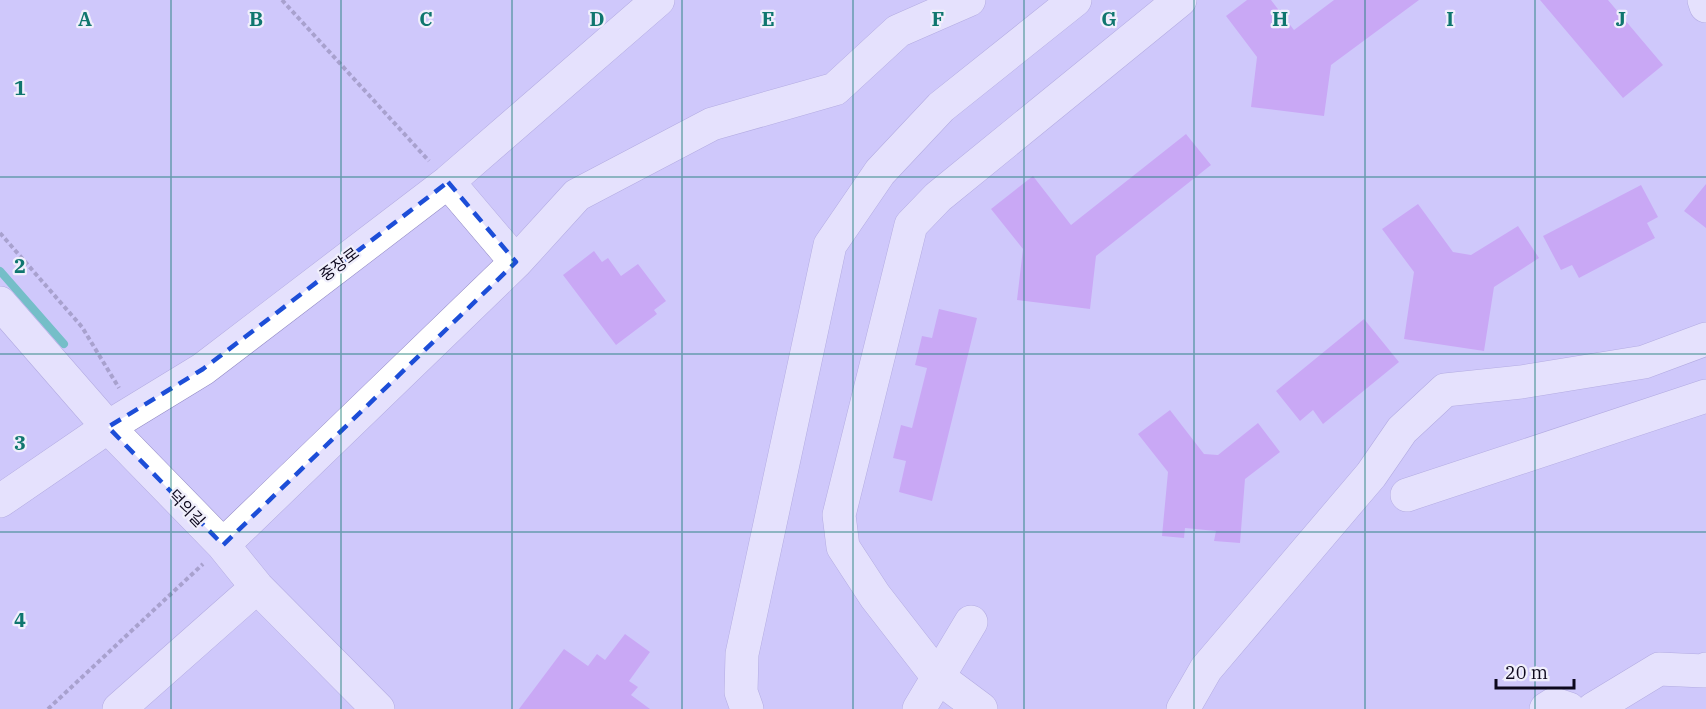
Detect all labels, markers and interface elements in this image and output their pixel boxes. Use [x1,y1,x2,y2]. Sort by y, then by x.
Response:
text: A [78,5,92,32]
text: B [249,5,263,32]
text: C [419,5,433,32]
text: D [589,5,605,32]
text: E [761,5,775,32]
text: F [932,5,944,32]
text: G [1101,5,1117,32]
text: H [1272,5,1288,32]
text: I [1446,5,1454,32]
text: J [1616,5,1626,32]
text: 1 [14,74,26,101]
street label: 중장로 [315,243,363,285]
text: 2 [14,252,26,279]
text: 3 [14,429,26,456]
street label: 덕의길 [164,485,210,531]
text: 4 [14,606,26,633]
scale bar [1496,652,1574,690]
text: 20 m [1505,661,1548,684]

